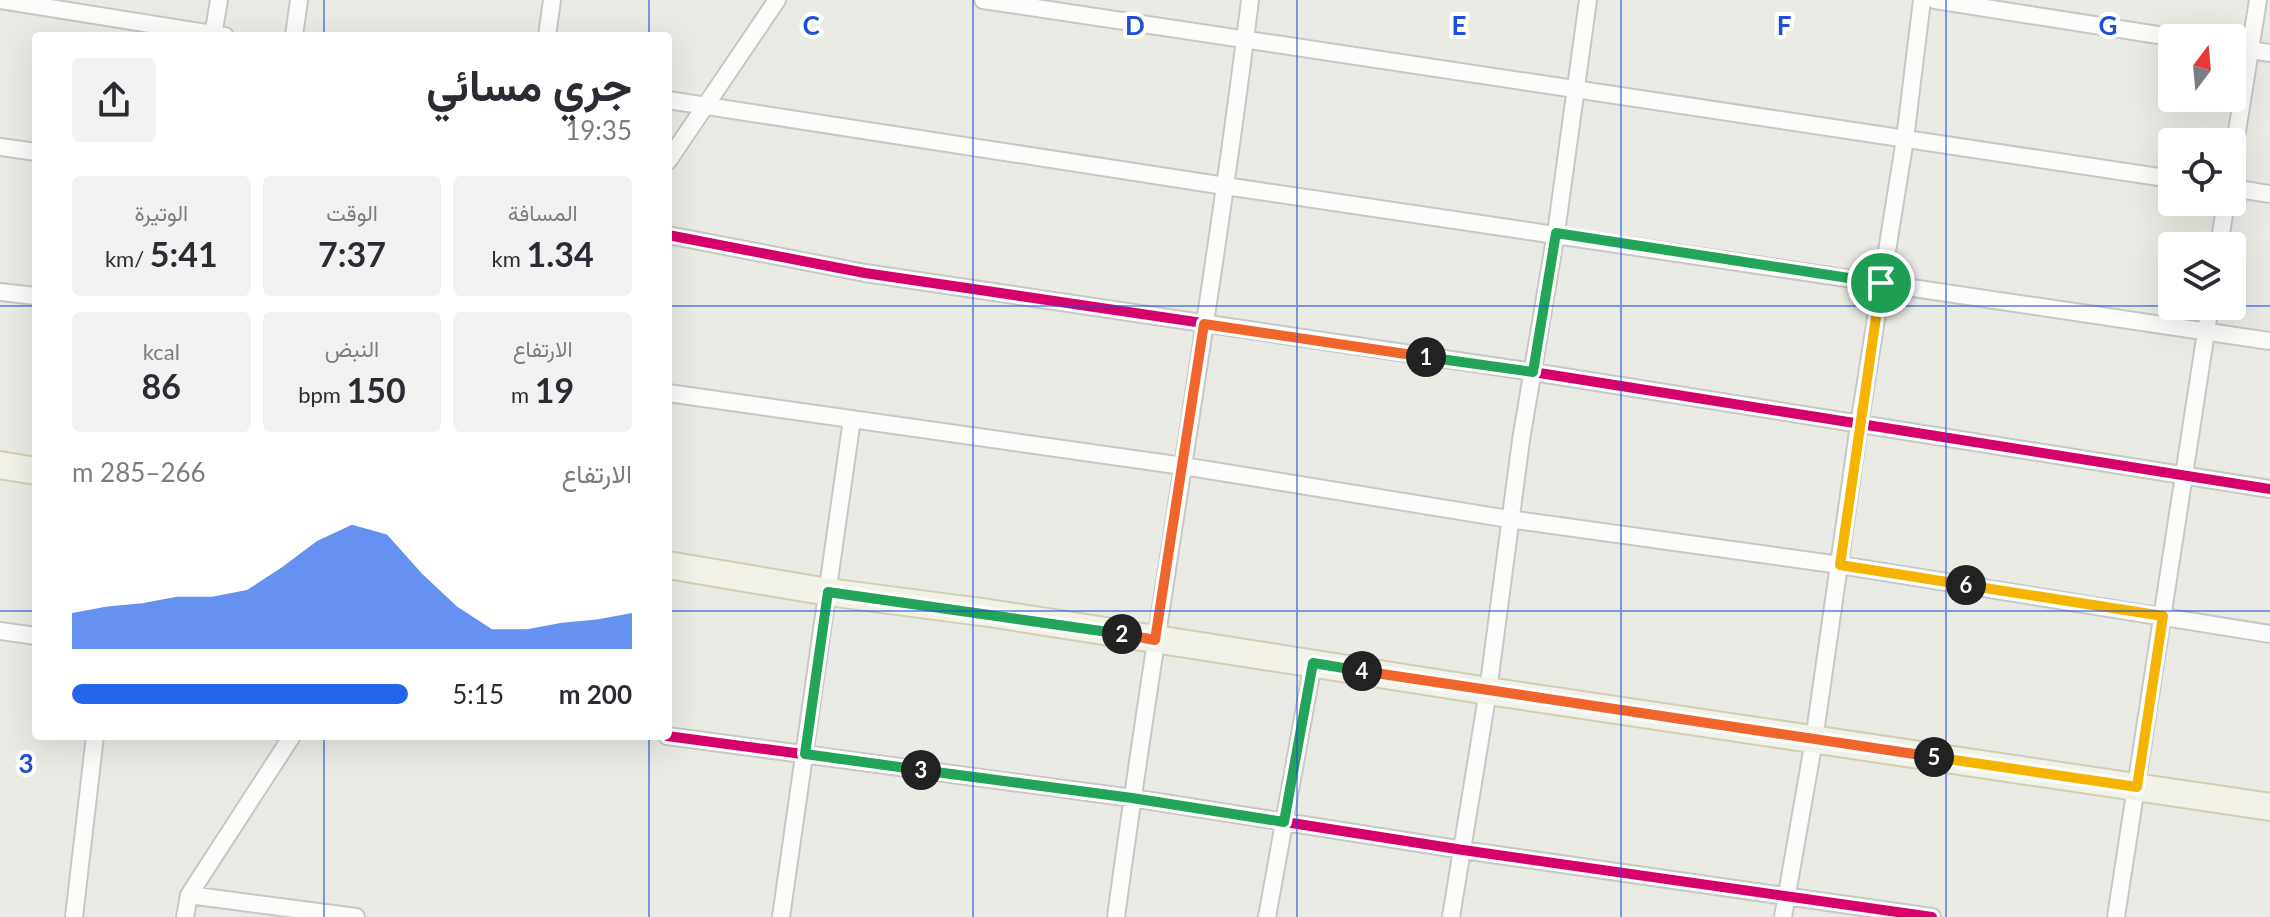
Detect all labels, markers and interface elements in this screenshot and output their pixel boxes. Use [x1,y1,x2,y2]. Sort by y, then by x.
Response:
text: C [802,9,820,41]
text: D [1125,9,1145,41]
text: E [1452,9,1466,41]
text: F [1777,9,1791,41]
text: G [2099,9,2117,41]
north arrow [2158,24,2246,112]
map controls [2158,24,2246,320]
button: share [72,58,156,142]
text: جري مسائي [426,58,632,110]
text: 19:35 [565,114,632,146]
button: locate [2158,128,2246,216]
text: الوتيرة [134,199,188,226]
text: الوقت [326,199,378,226]
text: المسافة [508,199,578,226]
button: layers [2158,232,2246,320]
text: 5:41 [150,233,218,274]
text: 7:37 [318,233,386,274]
text: 1.34 [527,233,594,274]
text: /km [105,245,150,272]
text: km [492,245,527,272]
pin [1847,249,1915,317]
icon: arrive [1859,261,1903,305]
text: النبض [325,335,379,362]
text: الارتفاع [513,335,573,362]
pin: 1 [1406,337,1446,377]
text: kcal [143,338,180,365]
text: 1 [1420,343,1432,370]
text: 86 [142,365,181,406]
text: 150 [347,369,406,410]
text: 19 [535,369,574,410]
text: bpm [298,381,347,408]
text: m [511,381,535,408]
text: 266–285 m [72,456,206,488]
text: الارتفاع [561,457,632,489]
pin: 6 [1946,565,1986,605]
text: 6 [1960,571,1972,598]
pin: 2 [1102,614,1142,654]
text: 2 [1116,620,1128,647]
pin: 4 [1342,651,1382,691]
text: 4 [1356,657,1368,684]
text: 5:15 [452,678,504,710]
text: 200 m [559,678,632,710]
pin: 5 [1914,737,1954,777]
text: 5 [1928,743,1940,770]
text: 3 [18,747,34,779]
pin: 3 [901,750,941,790]
text: 3 [915,756,927,783]

